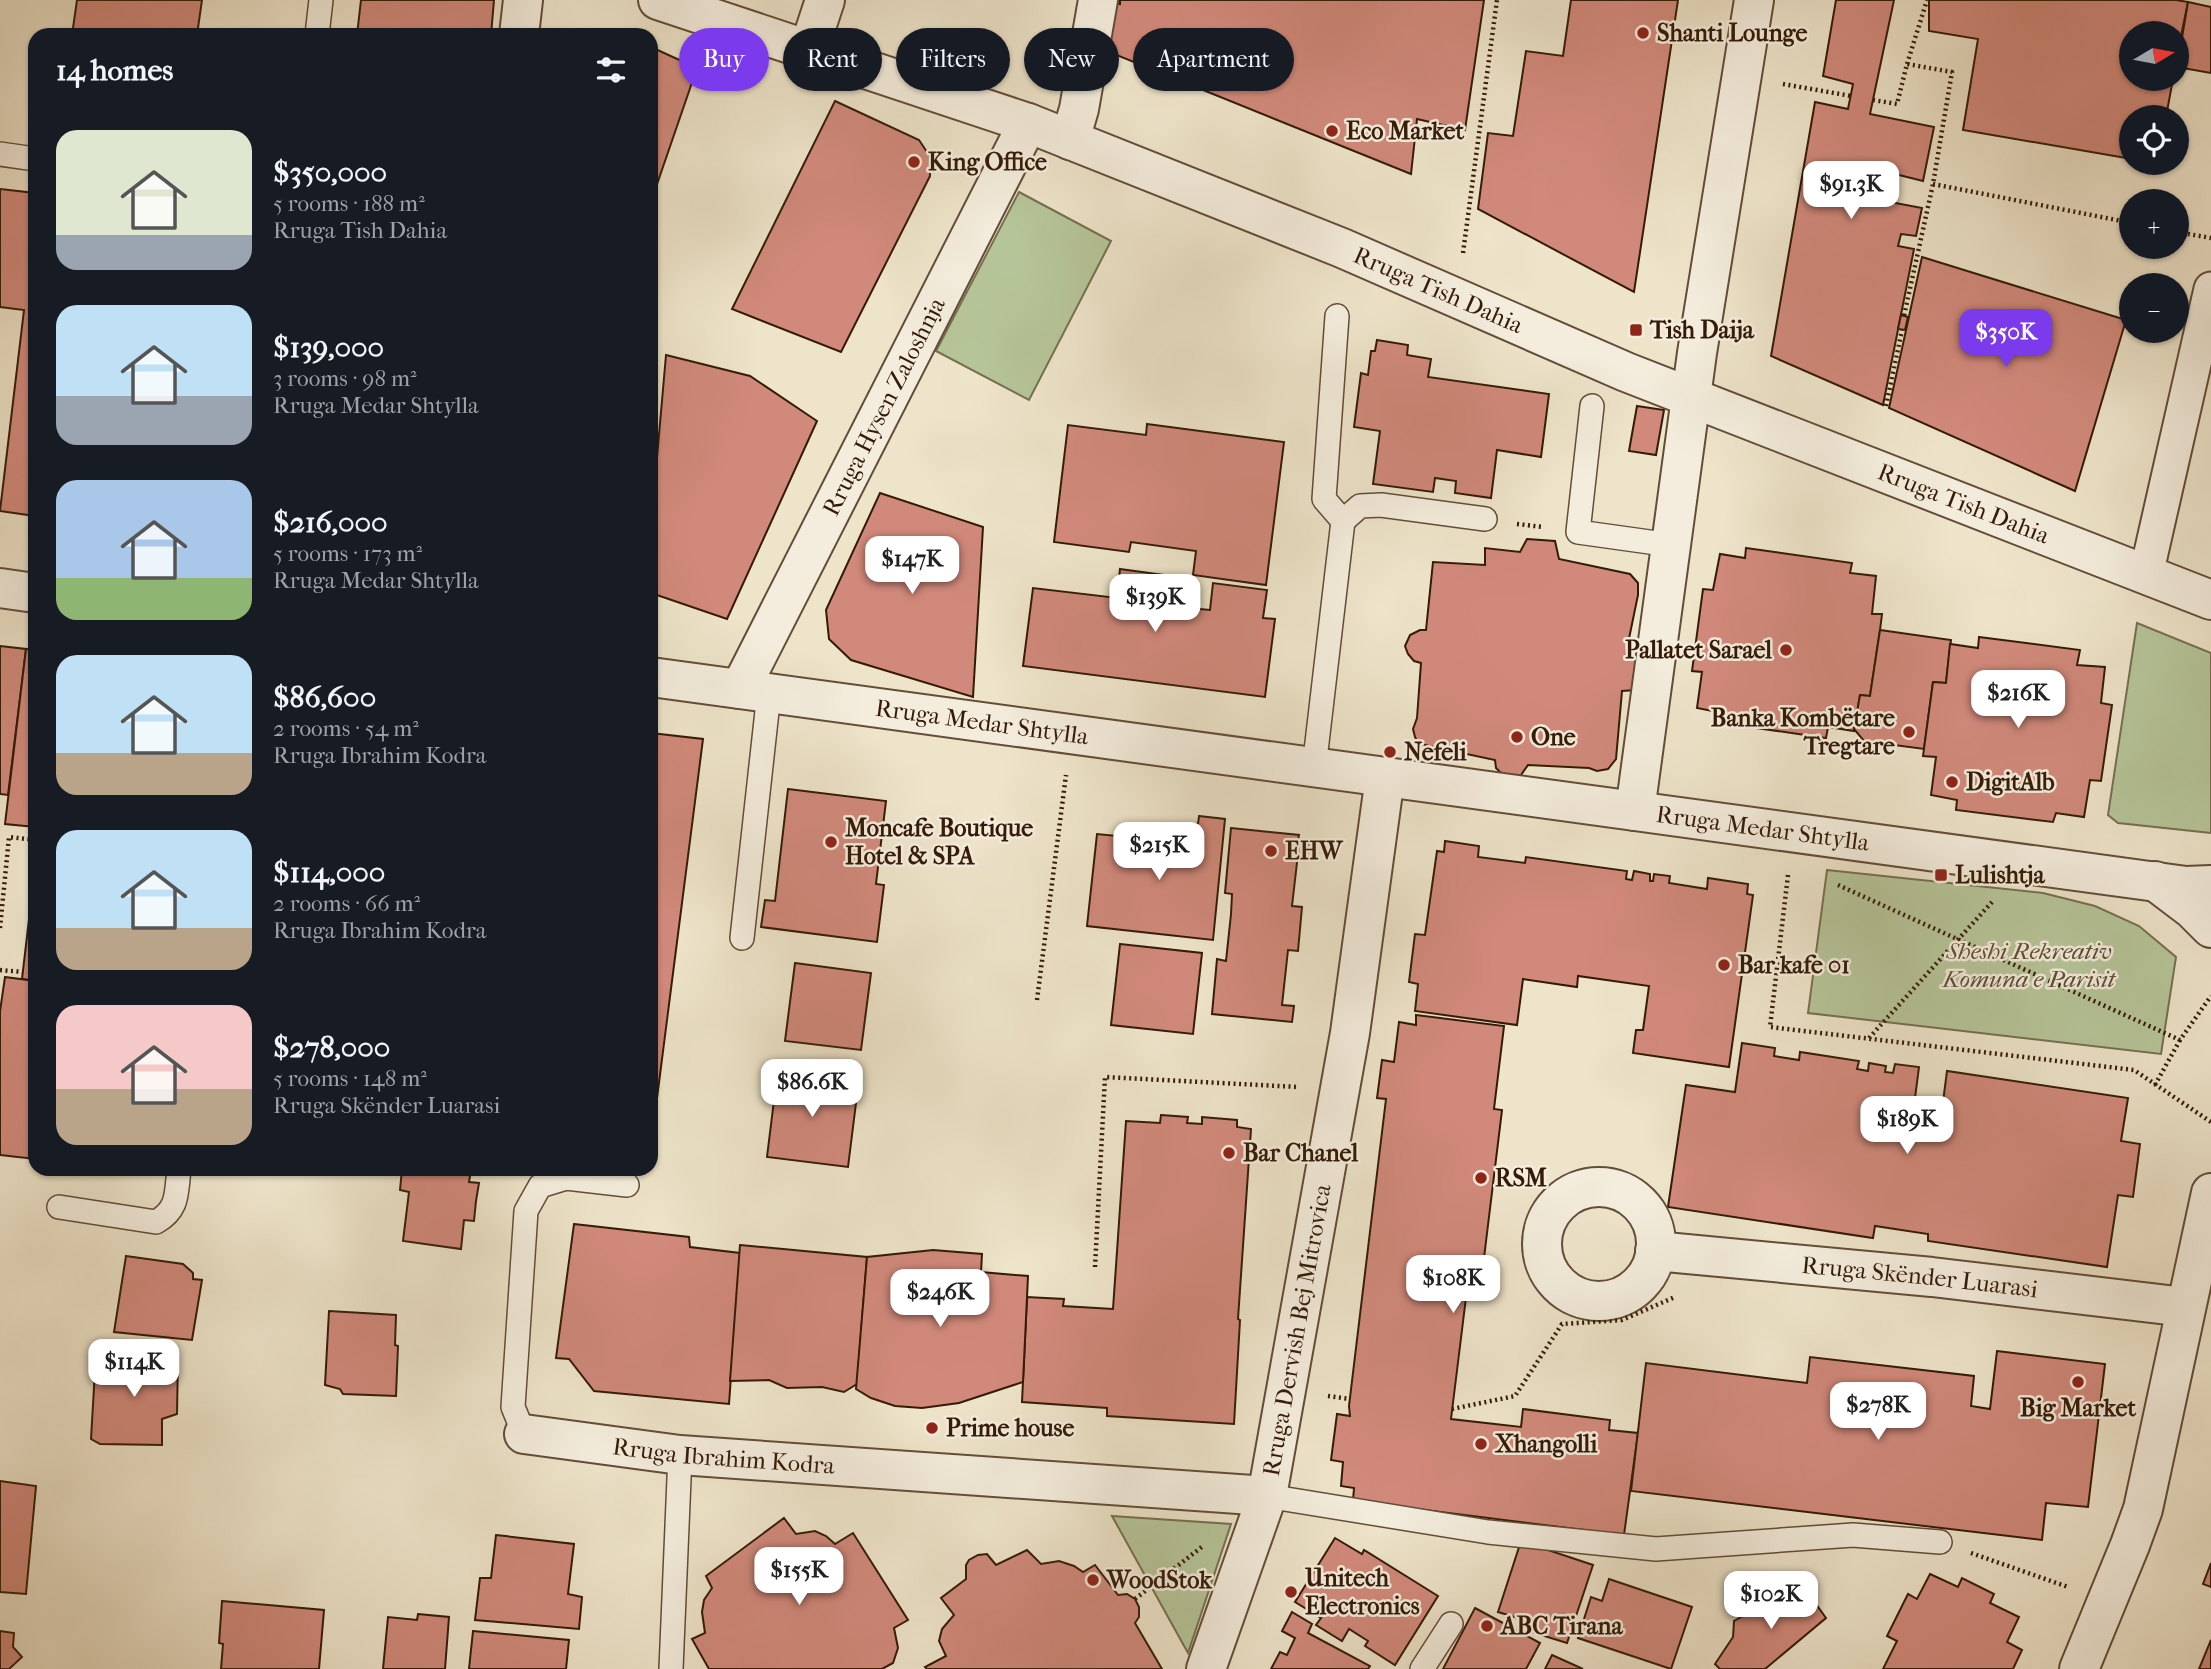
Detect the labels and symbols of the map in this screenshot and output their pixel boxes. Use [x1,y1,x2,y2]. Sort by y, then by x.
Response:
place label: Shanti Lounge [1657,19,1807,47]
north arrow [2119,21,2189,91]
marker: Shanti Lounge [1635,25,1651,41]
place label: Eco Market [1346,117,1464,145]
marker: Eco Market [1324,123,1340,139]
place label: King Office [928,148,1047,176]
marker: King Office [906,154,922,170]
pin: $91.3K [1794,162,1908,221]
street label: Rruga Tish Dahia [1349,241,1528,340]
street label: Rruga Hysen Zaloshnja [817,292,951,520]
pin: $350K [1957,310,2055,369]
place label: Tish Daija [1649,316,1755,344]
marker: Tish Daija [1628,322,1644,338]
street label: Rruga Tish Dahia [1874,457,2054,550]
pin: $147K [863,536,961,596]
pin: $139K [1106,574,1204,634]
place label: Pallatet Sarael [1625,636,1772,664]
marker: Pallatet Sarael [1778,642,1794,658]
pin: $216K [1969,670,2067,730]
street label: Rruga Medar Shtylla [874,694,1091,751]
place label: Banka Kombëtare Tregtare [1711,704,1895,760]
place label: One [1531,723,1576,751]
marker: Banka Kombëtare Tregtare [1901,724,1917,740]
marker: One [1509,729,1525,745]
place label: Nefeli [1404,738,1468,766]
marker: Nefeli [1382,744,1398,760]
place label: DigitAlb [1966,768,2055,796]
marker: DigitAlb [1944,774,1960,790]
street label: Rruga Medar Shtylla [1654,800,1872,857]
place label: Moncafe Boutique Hotel & SPA [845,814,1033,870]
pin: $215K [1110,822,1208,882]
marker: Moncafe Boutique Hotel & SPA [823,834,839,850]
place label: EHW [1285,837,1344,865]
marker: EHW [1263,843,1279,859]
place label: Lulishtja [1955,861,2045,889]
marker: Lulishtja [1933,867,1949,883]
park label: Sheshi Rekreativ Komuna e Parisit [1941,937,2117,993]
place label: Bar kafe 01 [1738,951,1850,979]
marker: Bar kafe 01 [1716,957,1732,973]
pin: $86.6K [755,1060,869,1119]
pin: $189K [1858,1096,1956,1156]
place label: Bar Chanel [1243,1139,1358,1167]
marker: Bar Chanel [1221,1145,1237,1161]
place label: RSM [1495,1164,1547,1192]
marker: RSM [1473,1170,1489,1186]
street label: Rruga Dervish Bej Mitrovica [1257,1181,1337,1478]
street label: Rruga Skënder Luarasi [1800,1251,2039,1303]
pin: $108K [1404,1256,1502,1315]
pin: $246K [891,1270,989,1329]
pin: $114K [85,1340,183,1399]
marker: Big Market [2070,1374,2086,1390]
pin: $278K [1829,1382,1927,1442]
place label: Big Market [2020,1394,2136,1422]
place label: Prime house [946,1414,1074,1442]
marker: Prime house [924,1420,940,1436]
place label: Xhangolli [1494,1430,1598,1458]
street label: Rruga Ibrahim Kodra [611,1432,836,1480]
marker: Xhangolli [1473,1436,1489,1452]
pin: $155K [750,1548,848,1607]
place label: Unitech Electronics [1304,1564,1420,1620]
place label: WoodStok [1106,1566,1212,1594]
marker: WoodStok [1085,1572,1101,1588]
pin: $102K [1722,1572,1820,1631]
marker: Unitech Electronics [1283,1584,1299,1600]
place label: ABC Tirana [1499,1612,1624,1640]
marker: ABC Tirana [1479,1618,1495,1634]

